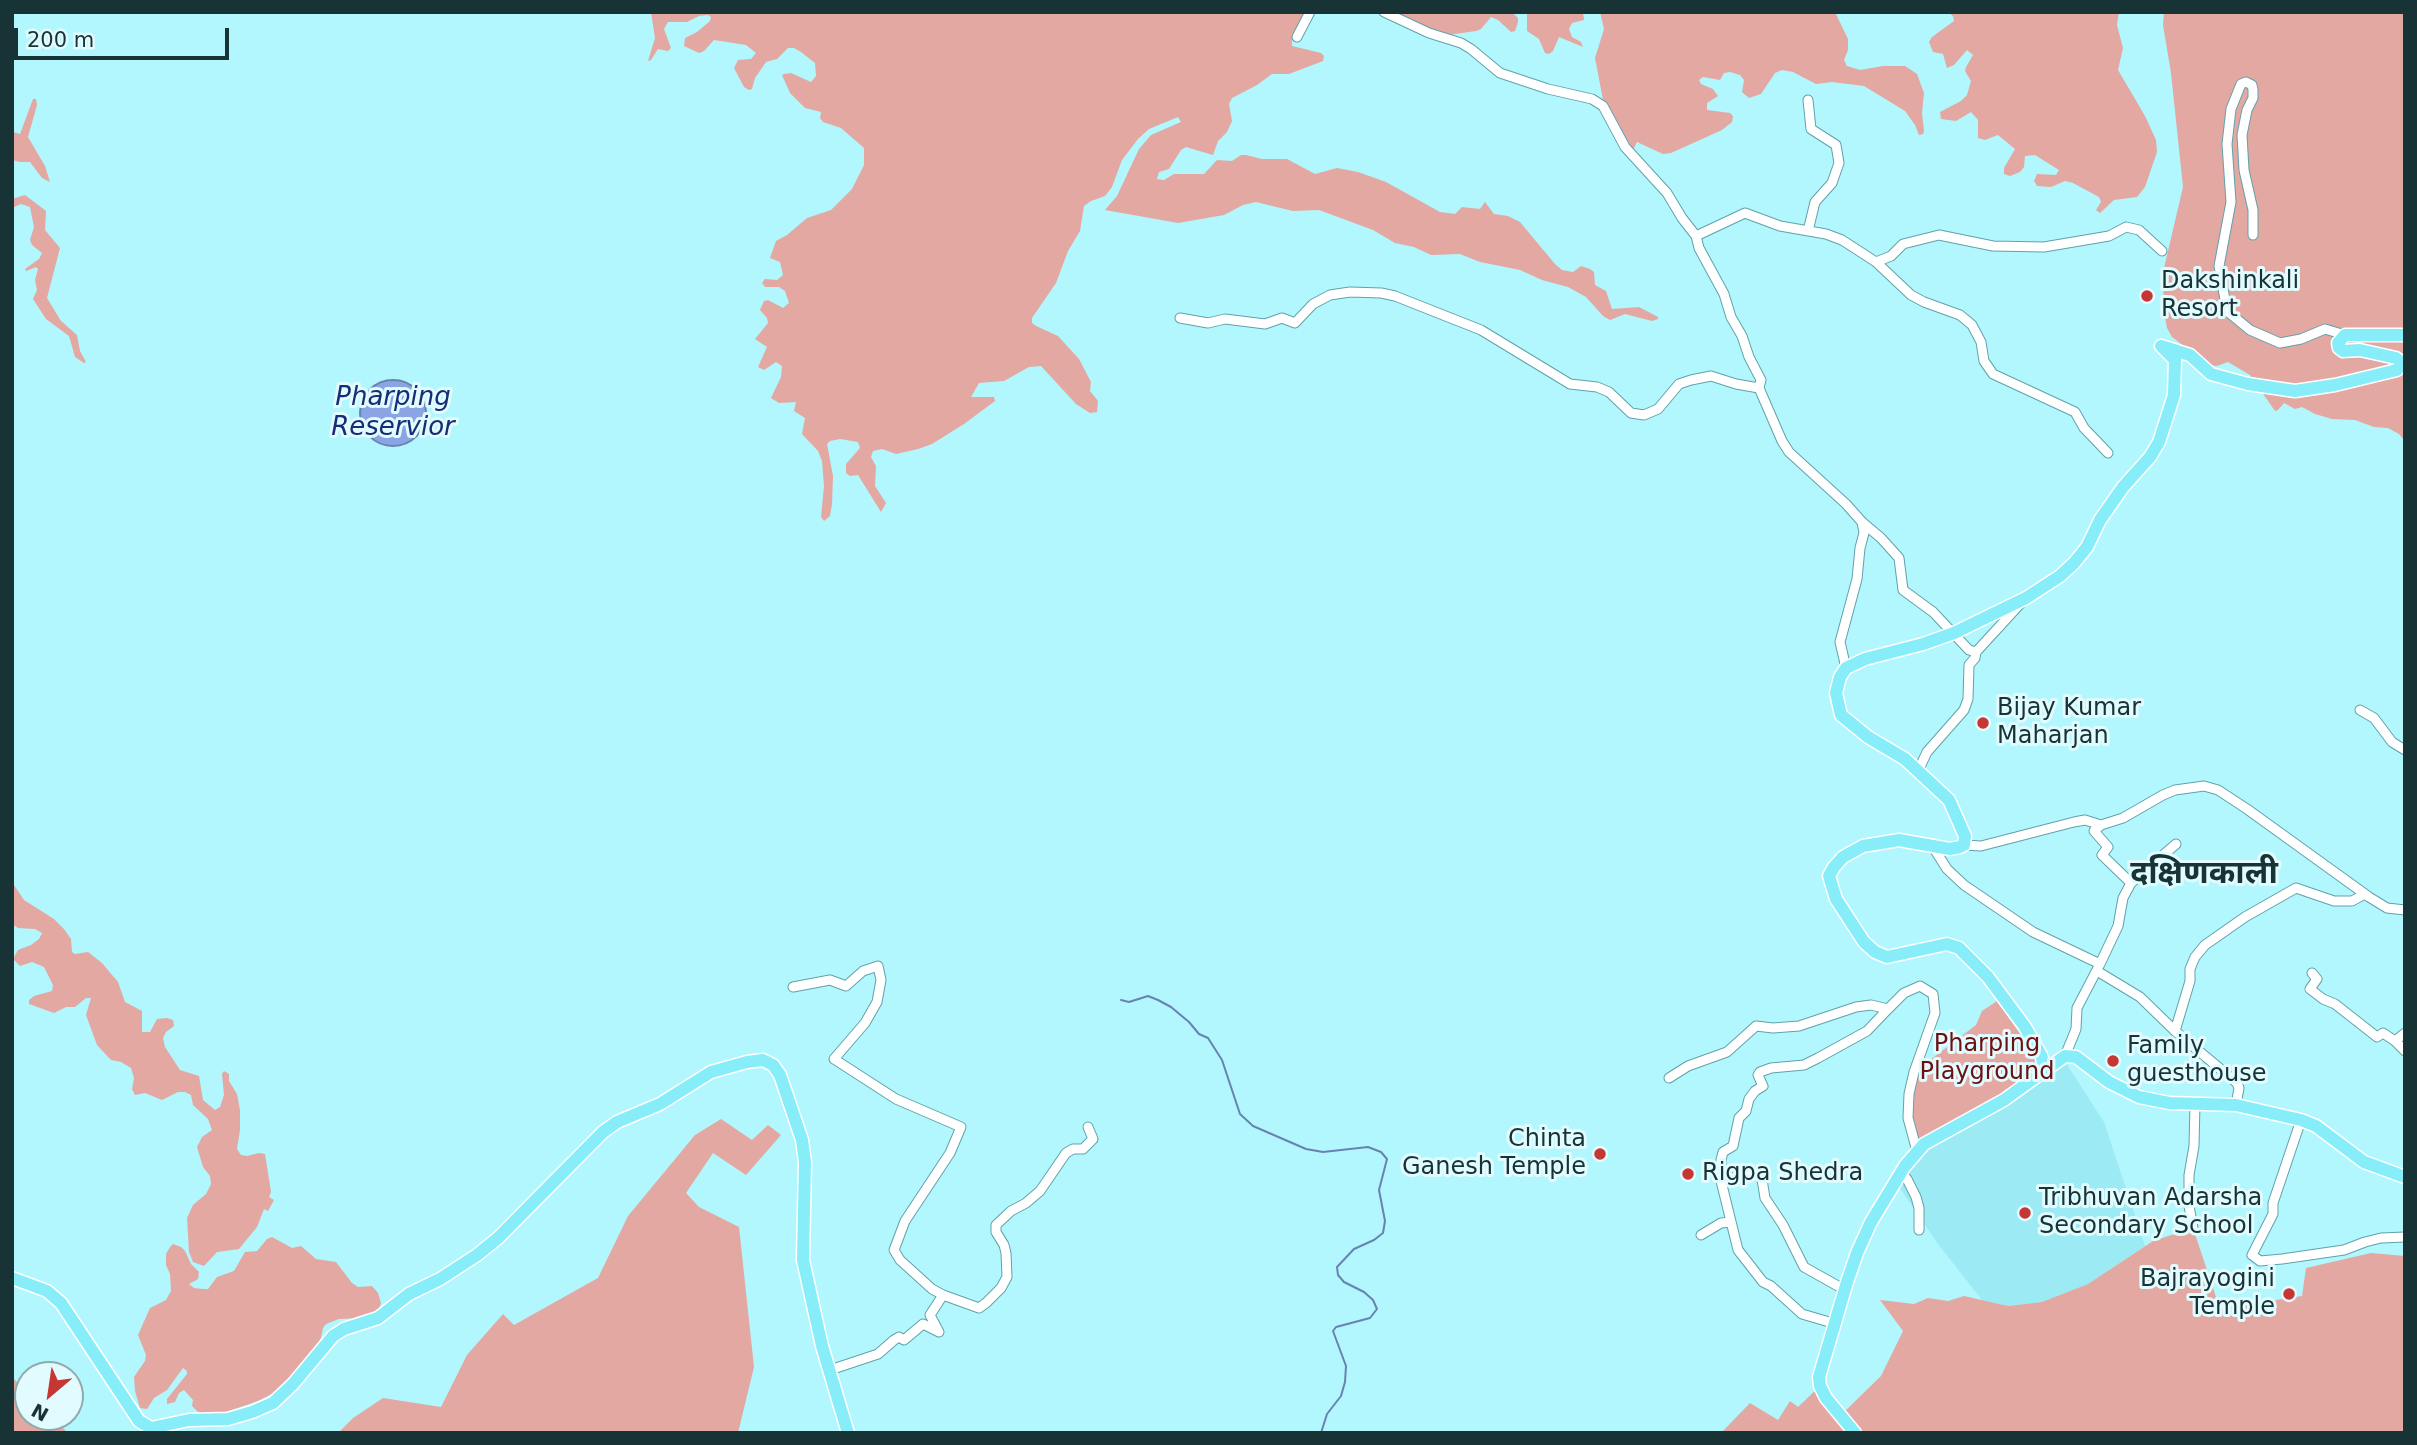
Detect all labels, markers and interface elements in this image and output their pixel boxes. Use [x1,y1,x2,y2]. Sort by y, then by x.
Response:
scale bar [18,14,233,58]
text: 200 m [27,28,94,52]
place label: Dakshinkali Resort [2161,268,2299,324]
marker: Dakshinkali Resort [2139,288,2155,304]
water label: Pharping Reservior [331,382,455,444]
place label: Bijay Kumar Maharjan [1997,695,2141,751]
marker: Bijay Kumar Maharjan [1975,715,1991,731]
district label: दक्षि‍णकाली [2130,856,2278,894]
park label: Pharping Playground [1920,1031,2054,1087]
place label: Family guesthouse [2127,1033,2266,1089]
marker: Family guesthouse [2105,1053,2121,1069]
place label: Chinta Ganesh Temple [1402,1126,1586,1182]
marker: Chinta Ganesh Temple [1592,1146,1608,1162]
place label: Rigpa Shedra [1702,1160,1863,1188]
marker: Rigpa Shedra [1680,1166,1696,1182]
place label: Tribhuvan Adarsha Secondary School [2039,1185,2262,1241]
marker: Tribhuvan Adarsha Secondary School [2017,1205,2033,1221]
place label: Bajrayogini Temple [2140,1266,2275,1322]
marker: Bajrayogini Temple [2281,1286,2297,1302]
north arrow [14,1361,84,1431]
text: N [27,1399,52,1426]

